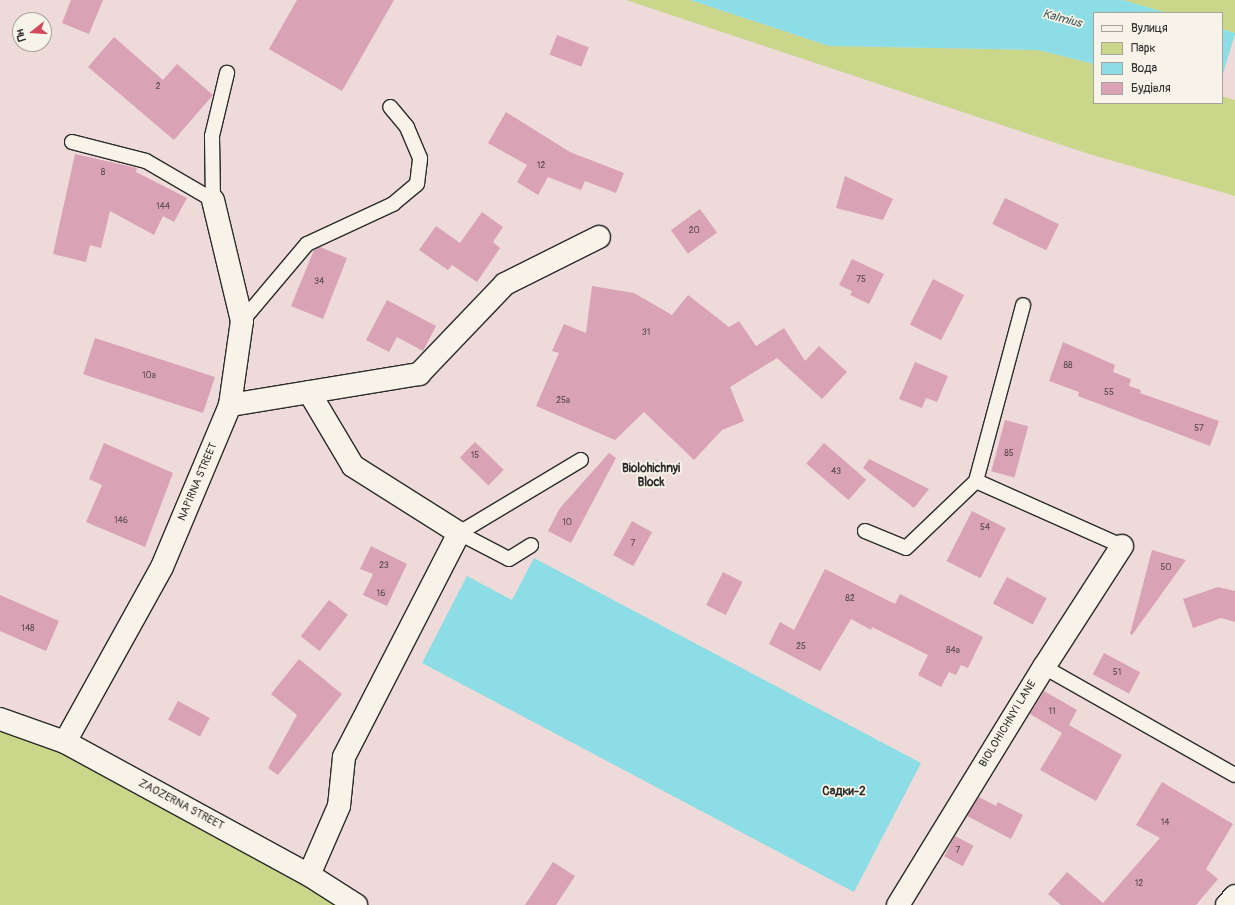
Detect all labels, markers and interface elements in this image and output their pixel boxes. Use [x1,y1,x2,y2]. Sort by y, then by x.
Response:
water label: Kalmius [1041,7,1083,31]
north arrow [12,12,52,52]
legend [1093,12,1223,104]
text: Вулиця [1131,21,1168,36]
text: Пн [13,28,29,43]
text: Парк [1131,41,1156,56]
text: Вода [1131,61,1157,76]
text: Будівля [1131,81,1171,96]
house number: 2 [155,82,161,92]
house number: 12 [537,161,545,171]
house number: 8 [101,168,105,178]
house number: 144 [156,202,170,212]
house number: 20 [688,226,700,236]
house number: 75 [856,275,866,285]
house number: 34 [314,277,324,287]
house number: 31 [642,328,650,338]
house number: 88 [1063,361,1073,371]
house number: 10а [142,371,156,381]
house number: 55 [1104,388,1114,398]
house number: 25а [556,396,570,406]
house number: 57 [1194,424,1204,434]
street label: NAPIRNA STREET [176,441,220,523]
house number: 85 [1004,449,1014,459]
house number: 15 [471,451,479,461]
district label: Biolohichnyi Block [622,462,680,490]
house number: 43 [831,467,841,477]
house number: 146 [114,516,128,526]
house number: 10 [562,518,572,528]
house number: 54 [980,523,990,533]
house number: 7 [631,539,635,549]
house number: 23 [379,561,389,571]
house number: 50 [1160,563,1172,573]
house number: 16 [377,589,385,599]
house number: 82 [845,594,855,604]
house number: 148 [21,624,35,634]
house number: 25 [796,642,806,652]
house number: 84а [946,646,960,656]
house number: 51 [1113,668,1121,678]
street label: BIOLOHICHNYI LANE [977,678,1039,770]
house number: 11 [1048,707,1056,717]
street label: ZAOZERNA STREET [136,777,226,833]
district label: Садки-2 [822,785,866,799]
house number: 14 [1161,818,1169,828]
house number: 7 [956,846,960,856]
house number: 12 [1135,879,1143,889]

